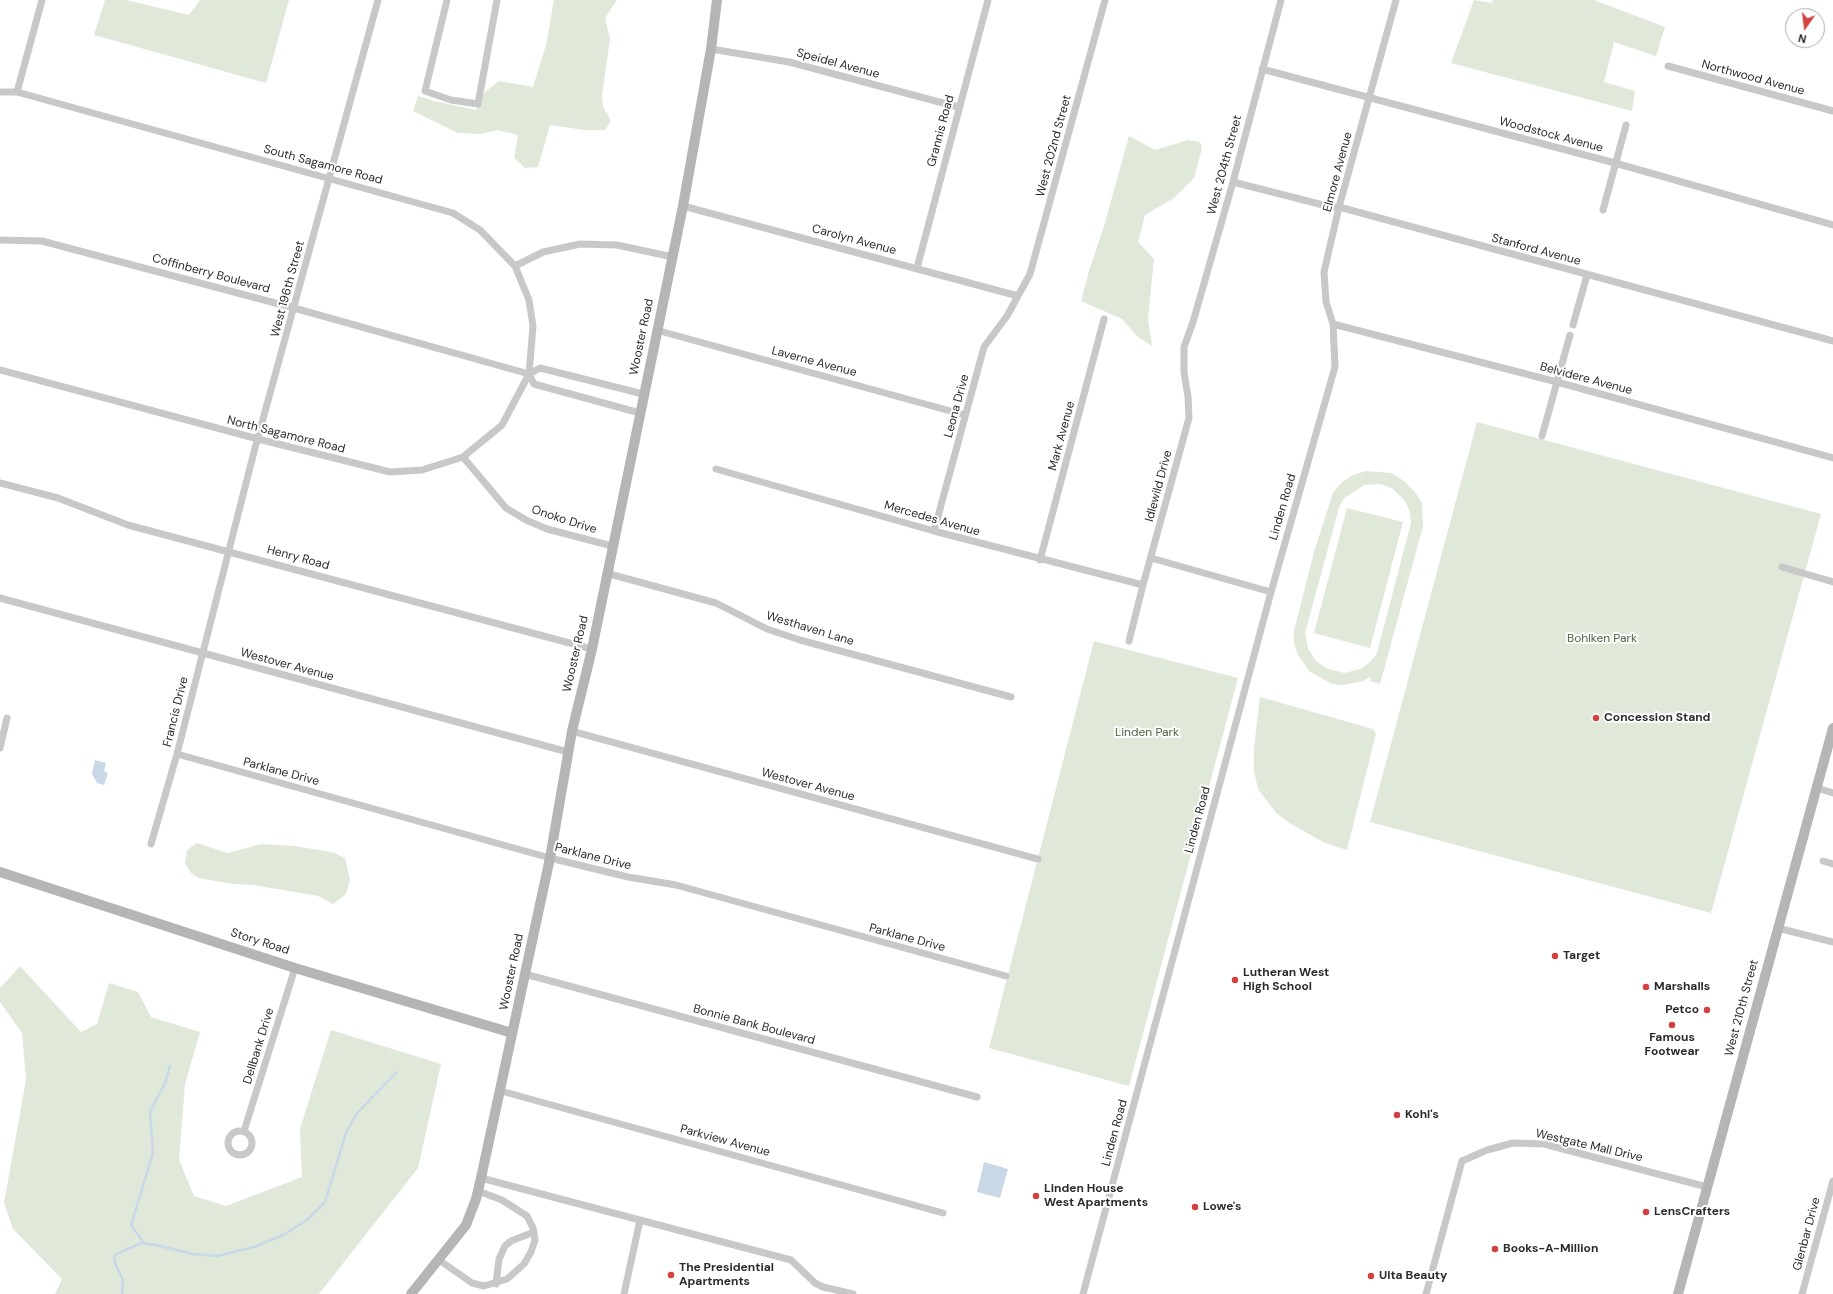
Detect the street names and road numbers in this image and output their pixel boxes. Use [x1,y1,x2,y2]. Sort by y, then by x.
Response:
street label: Speidel Avenue [795,46,881,82]
street label: Northwood Avenue [1700,57,1806,99]
street label: Grannis Road [924,93,958,169]
street label: West 202nd Street [1033,93,1075,199]
street label: West 204th Street [1205,114,1245,216]
street label: Woodstock Avenue [1497,114,1605,156]
street label: Elmore Avenue [1320,130,1356,214]
street label: South Sagamore Road [262,142,384,188]
street label: Carolyn Avenue [810,222,898,258]
street label: Stanford Avenue [1490,231,1582,269]
street label: West 196th Street [268,239,308,339]
street label: Coffinberry Boulevard [151,251,271,297]
street label: Wooster Road [627,297,657,377]
street label: Laverne Avenue [770,344,858,380]
street label: Belvidere Avenue [1538,360,1634,398]
street label: Leona Drive [942,373,972,439]
street label: Mark Avenue [1046,400,1078,472]
street label: North Sagamore Road [225,413,347,457]
street label: Idlewild Drive [1143,449,1175,523]
street label: Linden Road [1267,472,1299,542]
street label: Mercedes Avenue [882,498,982,540]
street label: Onoko Drive [530,503,598,537]
street label: Henry Road [265,543,331,573]
street label: Westhaven Lane [764,609,856,649]
street label: Wooster Road [560,614,592,694]
street label: Westover Avenue [239,646,335,684]
street label: Francis Drive [160,675,192,749]
street label: Parklane Drive [241,755,321,789]
street label: Westover Avenue [760,766,856,804]
street label: Linden Road [1182,785,1214,855]
street label: Parklane Drive [553,841,633,873]
street label: Parklane Drive [867,921,947,955]
street label: Story Road [229,926,291,958]
street label: Wooster Road [497,932,527,1012]
street label: West 210th Street [1722,958,1762,1058]
street label: Bonnie Bank Boulevard [691,1002,817,1048]
street label: Dellbank Drive [241,1006,277,1086]
street label: Linden Road [1099,1098,1131,1168]
street label: Parkview Avenue [678,1122,772,1160]
street label: Westgate Mall Drive [1534,1127,1644,1165]
street label: Glenbar Drive [1790,1196,1824,1272]

